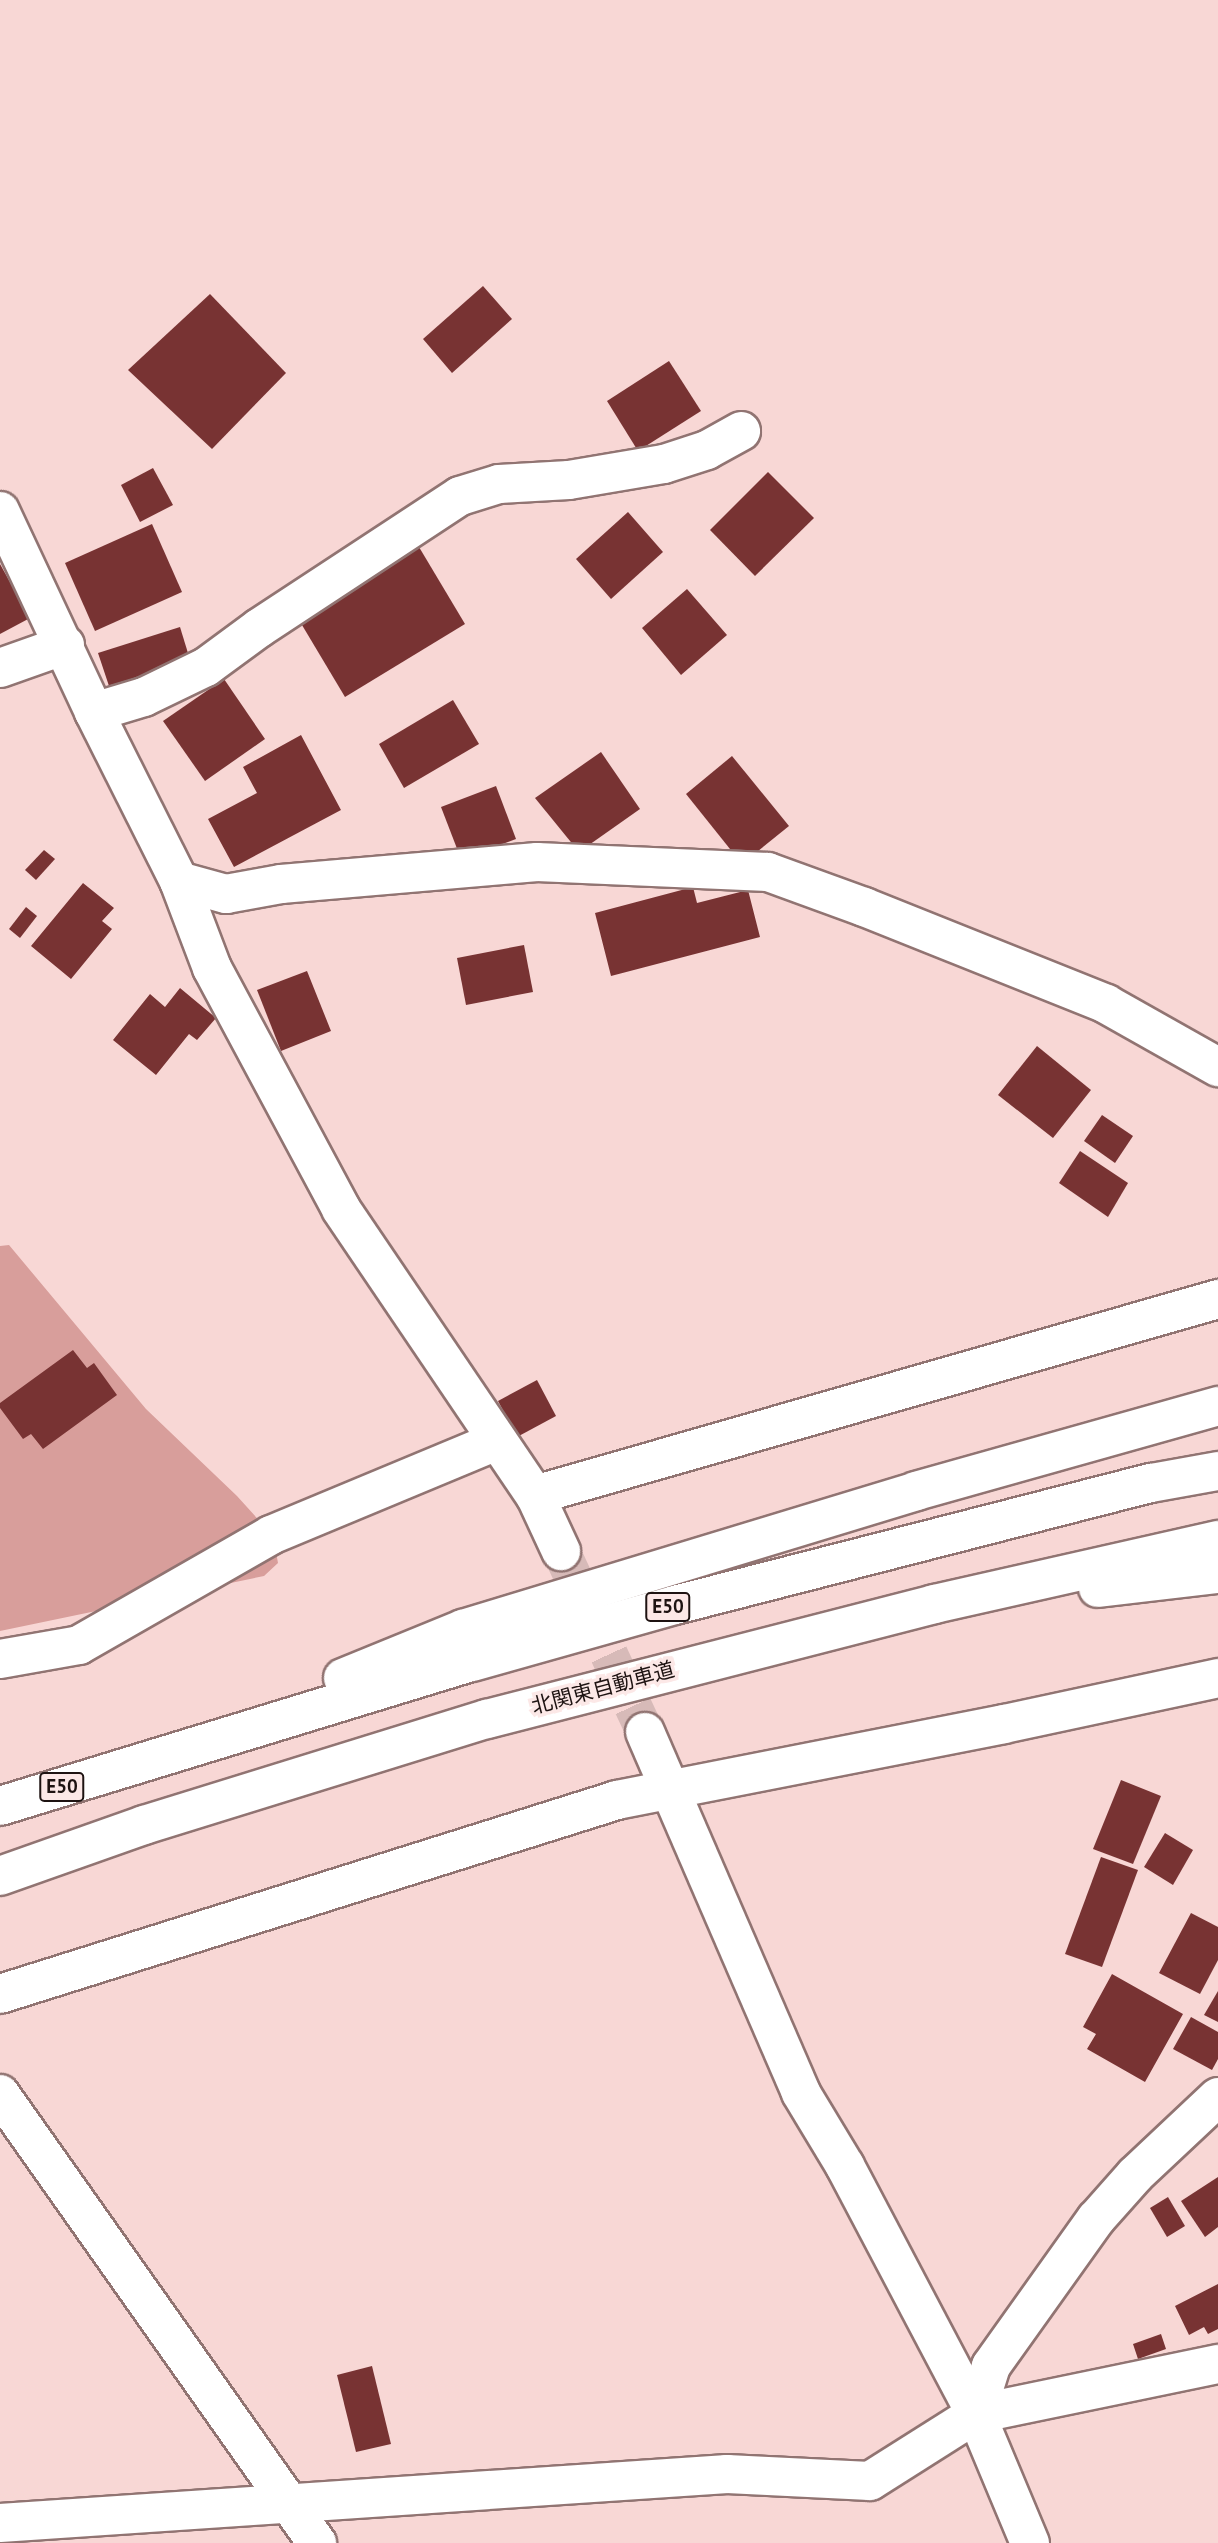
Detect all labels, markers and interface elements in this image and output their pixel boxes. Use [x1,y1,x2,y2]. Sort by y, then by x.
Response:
road number: E50 [645,1592,691,1623]
street label: 北関東自動車道 [529,1657,677,1719]
road number: E50 [39,1772,85,1802]

